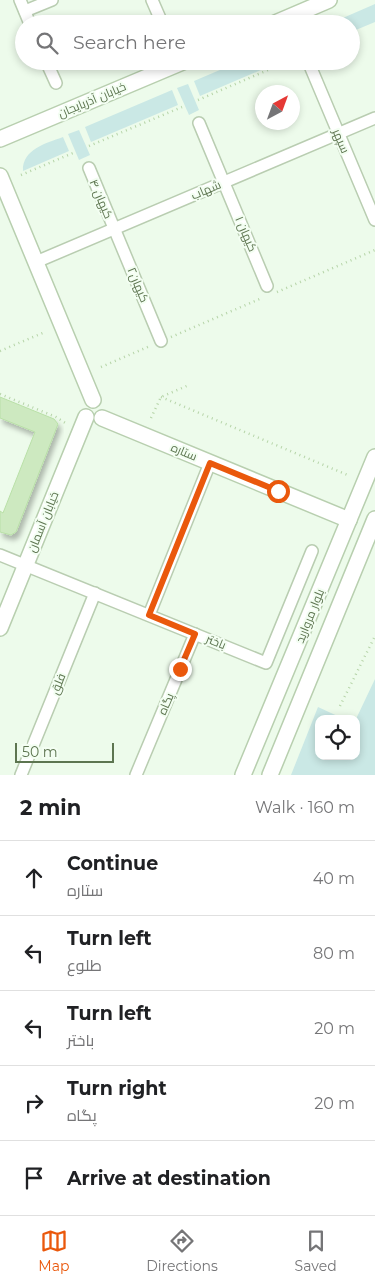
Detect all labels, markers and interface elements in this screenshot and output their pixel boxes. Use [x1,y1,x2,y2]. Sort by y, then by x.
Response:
search box [15,15,360,70]
icon: search [33,29,61,57]
text: Search here [73,31,186,54]
street label: خیابان آذربایجان [55,78,128,121]
north arrow [255,85,300,130]
street label: سپهر [328,125,353,156]
street label: کیهان ۴ [86,177,116,221]
street label: شهاب [189,177,223,202]
street label: کیهان ۱ [232,214,261,254]
street label: کیهان۲ [124,265,153,305]
street label: ستاره [169,439,200,464]
route start [267,480,290,503]
street label: خیابان آسمان [24,489,62,554]
street label: بلوار مروارید [292,586,327,645]
street label: باختر [203,630,229,652]
route end [169,658,192,681]
street label: فلق [47,671,69,697]
street label: پگاه [154,690,179,718]
map controls [315,715,360,760]
button: locate [315,715,360,760]
scale bar [15,740,114,763]
text: 50 m [22,743,58,761]
text: 2 min [20,795,81,820]
text: Walk · 160 m [255,798,355,817]
text: Continue [67,852,158,875]
icon: ahead [20,864,48,892]
text: 40 m [313,869,355,888]
text: ستاره [67,881,103,900]
text: Turn left [67,927,152,950]
icon: left [20,939,48,967]
text: 80 m [313,944,355,963]
text: طلوع [67,956,102,975]
text: Turn left [67,1002,152,1025]
icon: left [20,1014,48,1042]
text: 20 m [314,1019,355,1038]
text: باختر [67,1031,94,1050]
text: Turn right [67,1077,167,1100]
icon: right [20,1089,48,1117]
text: 20 m [314,1094,355,1113]
text: پگاه [67,1106,97,1125]
icon: arrive [20,1164,48,1192]
text: Arrive at destination [67,1167,271,1190]
tab: Map [38,1227,69,1275]
tab: Directions [146,1227,218,1275]
tab: Saved [295,1227,337,1275]

